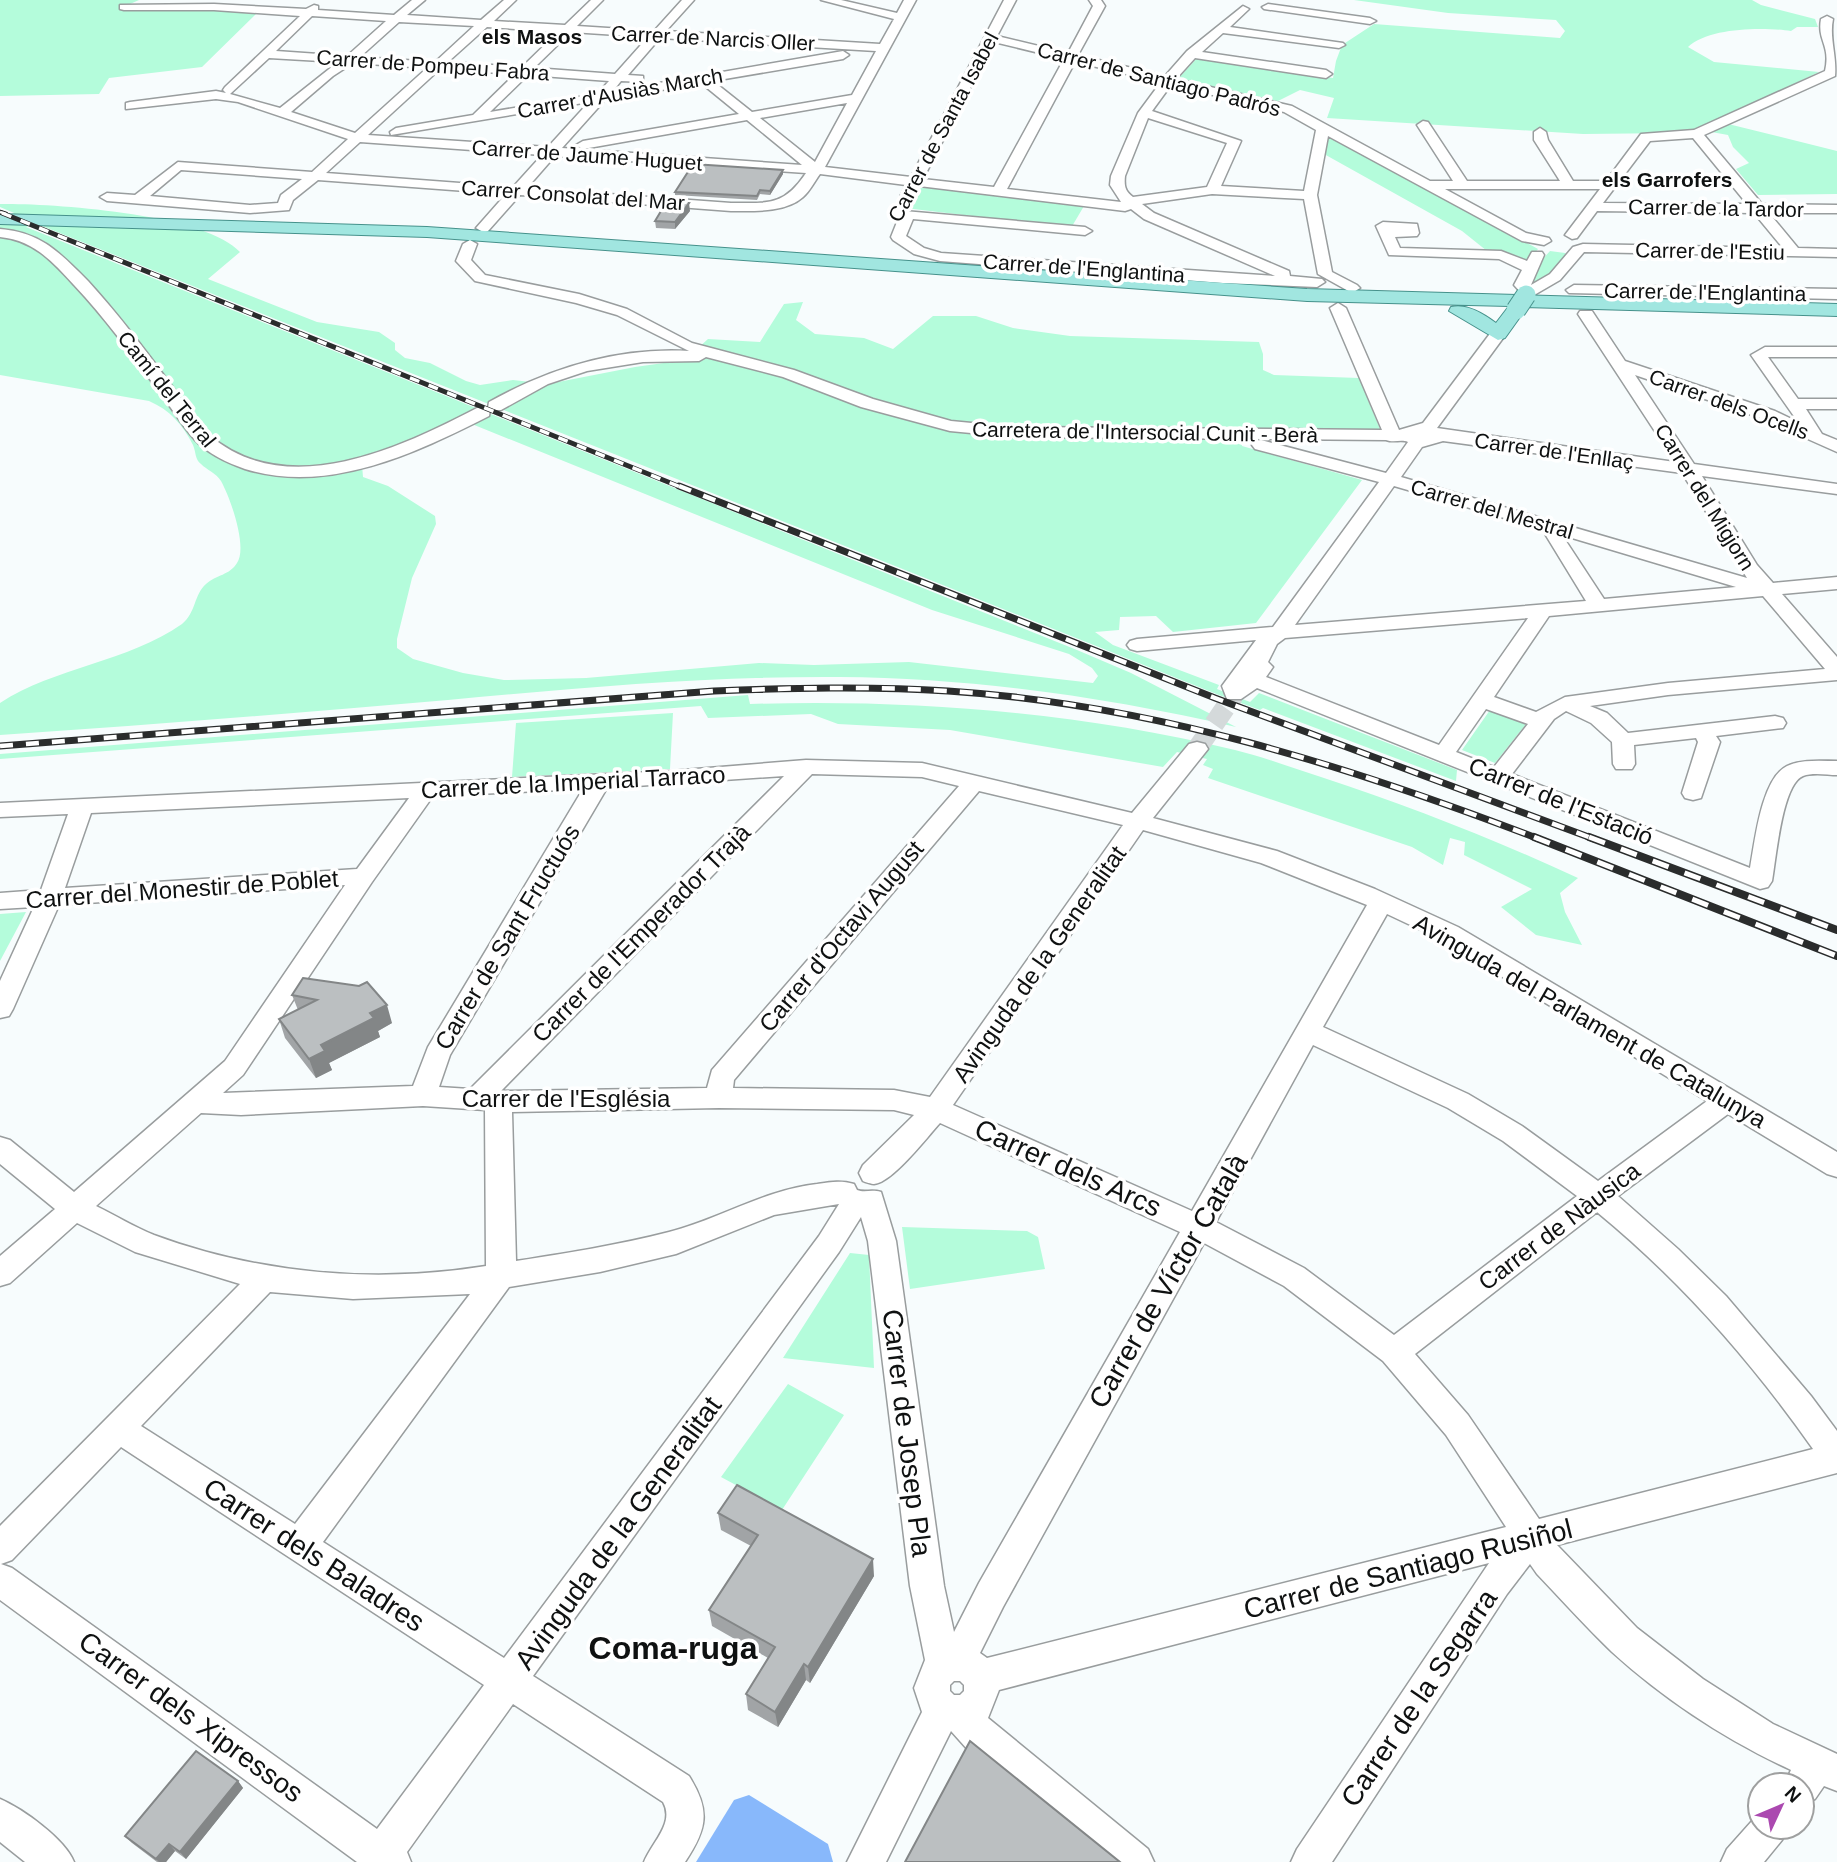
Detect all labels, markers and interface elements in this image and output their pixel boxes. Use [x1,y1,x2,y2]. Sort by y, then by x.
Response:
street label: Carrer de Narcis Oller [610,21,816,55]
district label: els Masos [482,25,582,48]
street label: Carrer de Santa Isabel [883,28,1003,226]
street label: Carrer de Santiago Padrós [1035,38,1283,120]
street label: Carrer de Pompeu Fabra [316,45,551,85]
street label: Carrer d'Ausiàs March [515,64,725,122]
street label: Carrer de Jaume Huguet [471,135,703,175]
district label: els Garrofers [1602,168,1732,191]
street label: Carrer Consolat del Mar [460,176,686,214]
street label: Carrer de la Tardor [1628,195,1804,221]
street label: Carrer de l'Estiu [1635,238,1785,264]
street label: Carrer de l'Englantina [982,249,1186,287]
street label: Carrer de l'Englantina [1604,279,1807,305]
street label: Camí del Terral [113,327,221,451]
street label: Carrer dels Ocells [1646,364,1812,444]
street label: Carretera de l'Intersocial Cunit - Berà [972,417,1318,447]
street label: Carrer del Migjorn [1651,420,1759,574]
street label: Carrer de l'Enllaç [1473,428,1635,474]
street label: Carrer del Mestral [1408,475,1576,543]
street label: Carrer de l'Estació [1465,752,1657,850]
street label: Carrer de la Imperial Tarraco [420,761,726,803]
street label: Carrer de l'Emperador Trajà [527,818,756,1047]
street label: Carrer de Sant Fructuós [429,820,585,1054]
street label: Carrer d'Octavi August [753,835,929,1037]
street label: Avinguda de la Generalitat [947,840,1131,1087]
street label: Carrer del Monestir de Poblet [25,865,340,913]
street label: Avinguda del Parlament de Catalunya [1409,909,1772,1134]
street label: Carrer de l'Església [462,1085,671,1112]
street label: Carrer dels Arcs [970,1113,1166,1223]
street label: Carrer de Víctor Català [1083,1148,1254,1413]
street label: Carrer de Nàusica [1473,1156,1645,1295]
street label: Carrer de Josep Pla [876,1308,938,1559]
street label: Avinguda de la Generalitat [509,1390,728,1675]
street label: Carrer dels Baladres [198,1472,430,1638]
street label: Carrer de Santiago Rusiñol [1240,1513,1576,1625]
street label: Carrer de la Segarra [1335,1583,1503,1812]
street label: Carrer dels Xipressos [73,1625,309,1809]
district label: Coma-ruga [589,1630,758,1666]
north arrow [1746,1771,1816,1841]
text: N [1781,1782,1805,1807]

